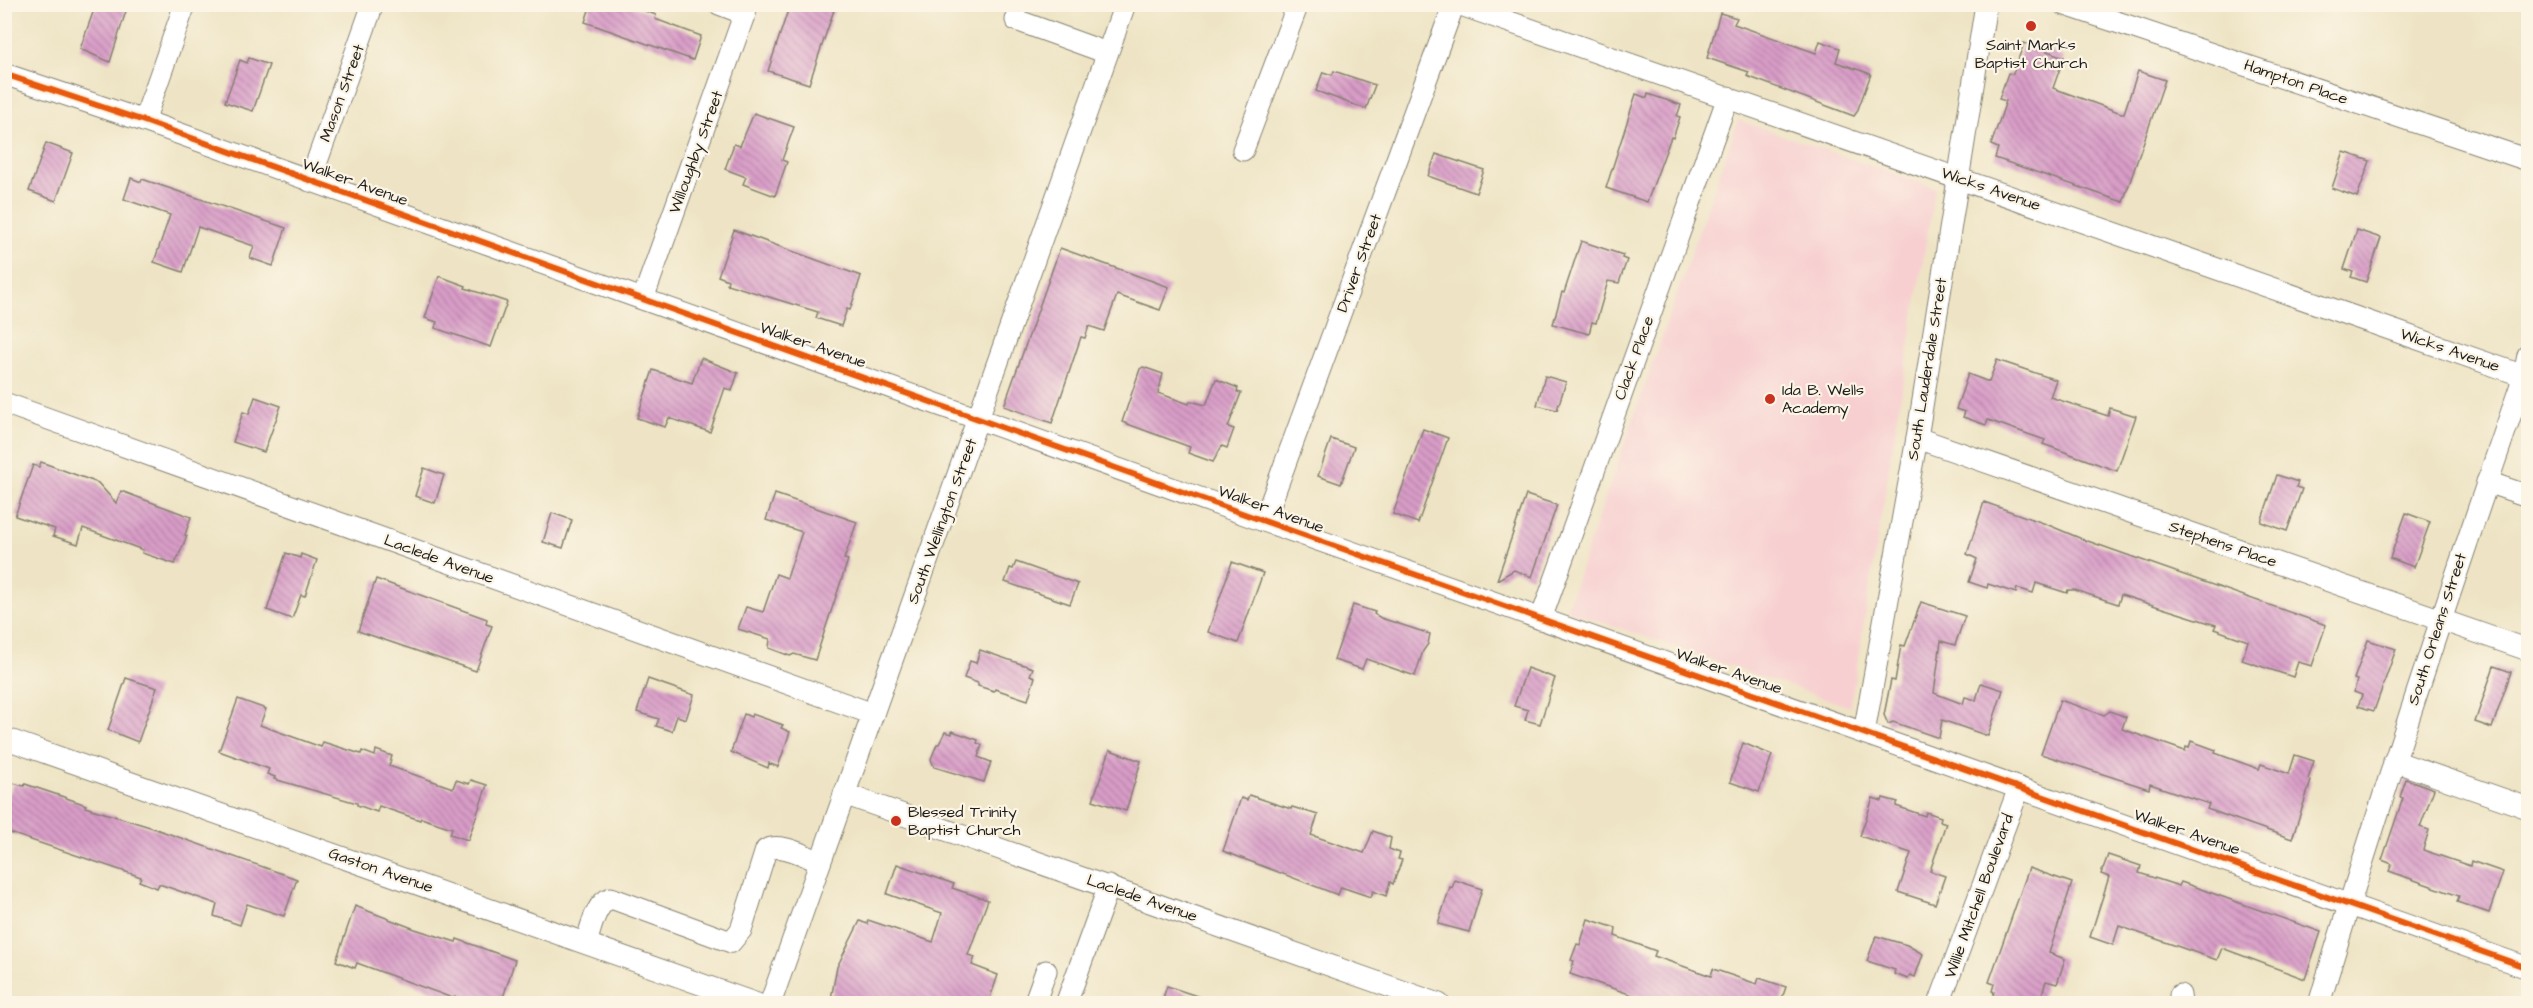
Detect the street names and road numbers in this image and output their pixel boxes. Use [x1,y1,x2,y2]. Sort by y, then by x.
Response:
street label: Mason Street [314,41,370,145]
street label: Hampton Place [2241,54,2351,110]
street label: Willoughby Street [664,87,730,217]
street label: Walker Avenue [299,153,411,212]
street label: Wicks Avenue [1938,162,2044,216]
street label: Driver Street [1331,210,1387,315]
street label: South Lauderdale Street [1902,276,1952,462]
street label: Clack Place [1609,313,1660,403]
street label: Walker Avenue [757,316,870,374]
street label: Wicks Avenue [2397,323,2503,377]
street label: South Wellington Street [902,435,983,607]
street label: Walker Avenue [1215,480,1327,539]
street label: Stephens Place [2166,515,2280,573]
street label: Laclede Avenue [381,529,497,589]
street label: South Orleans Street [2402,550,2472,708]
street label: Walker Avenue [1673,642,1786,700]
street label: Walker Avenue [2131,803,2244,861]
street label: Willie Mitchell Boulevard [1939,811,2019,981]
street label: Gaston Avenue [326,842,436,898]
street label: Laclede Avenue [1084,869,1201,927]

